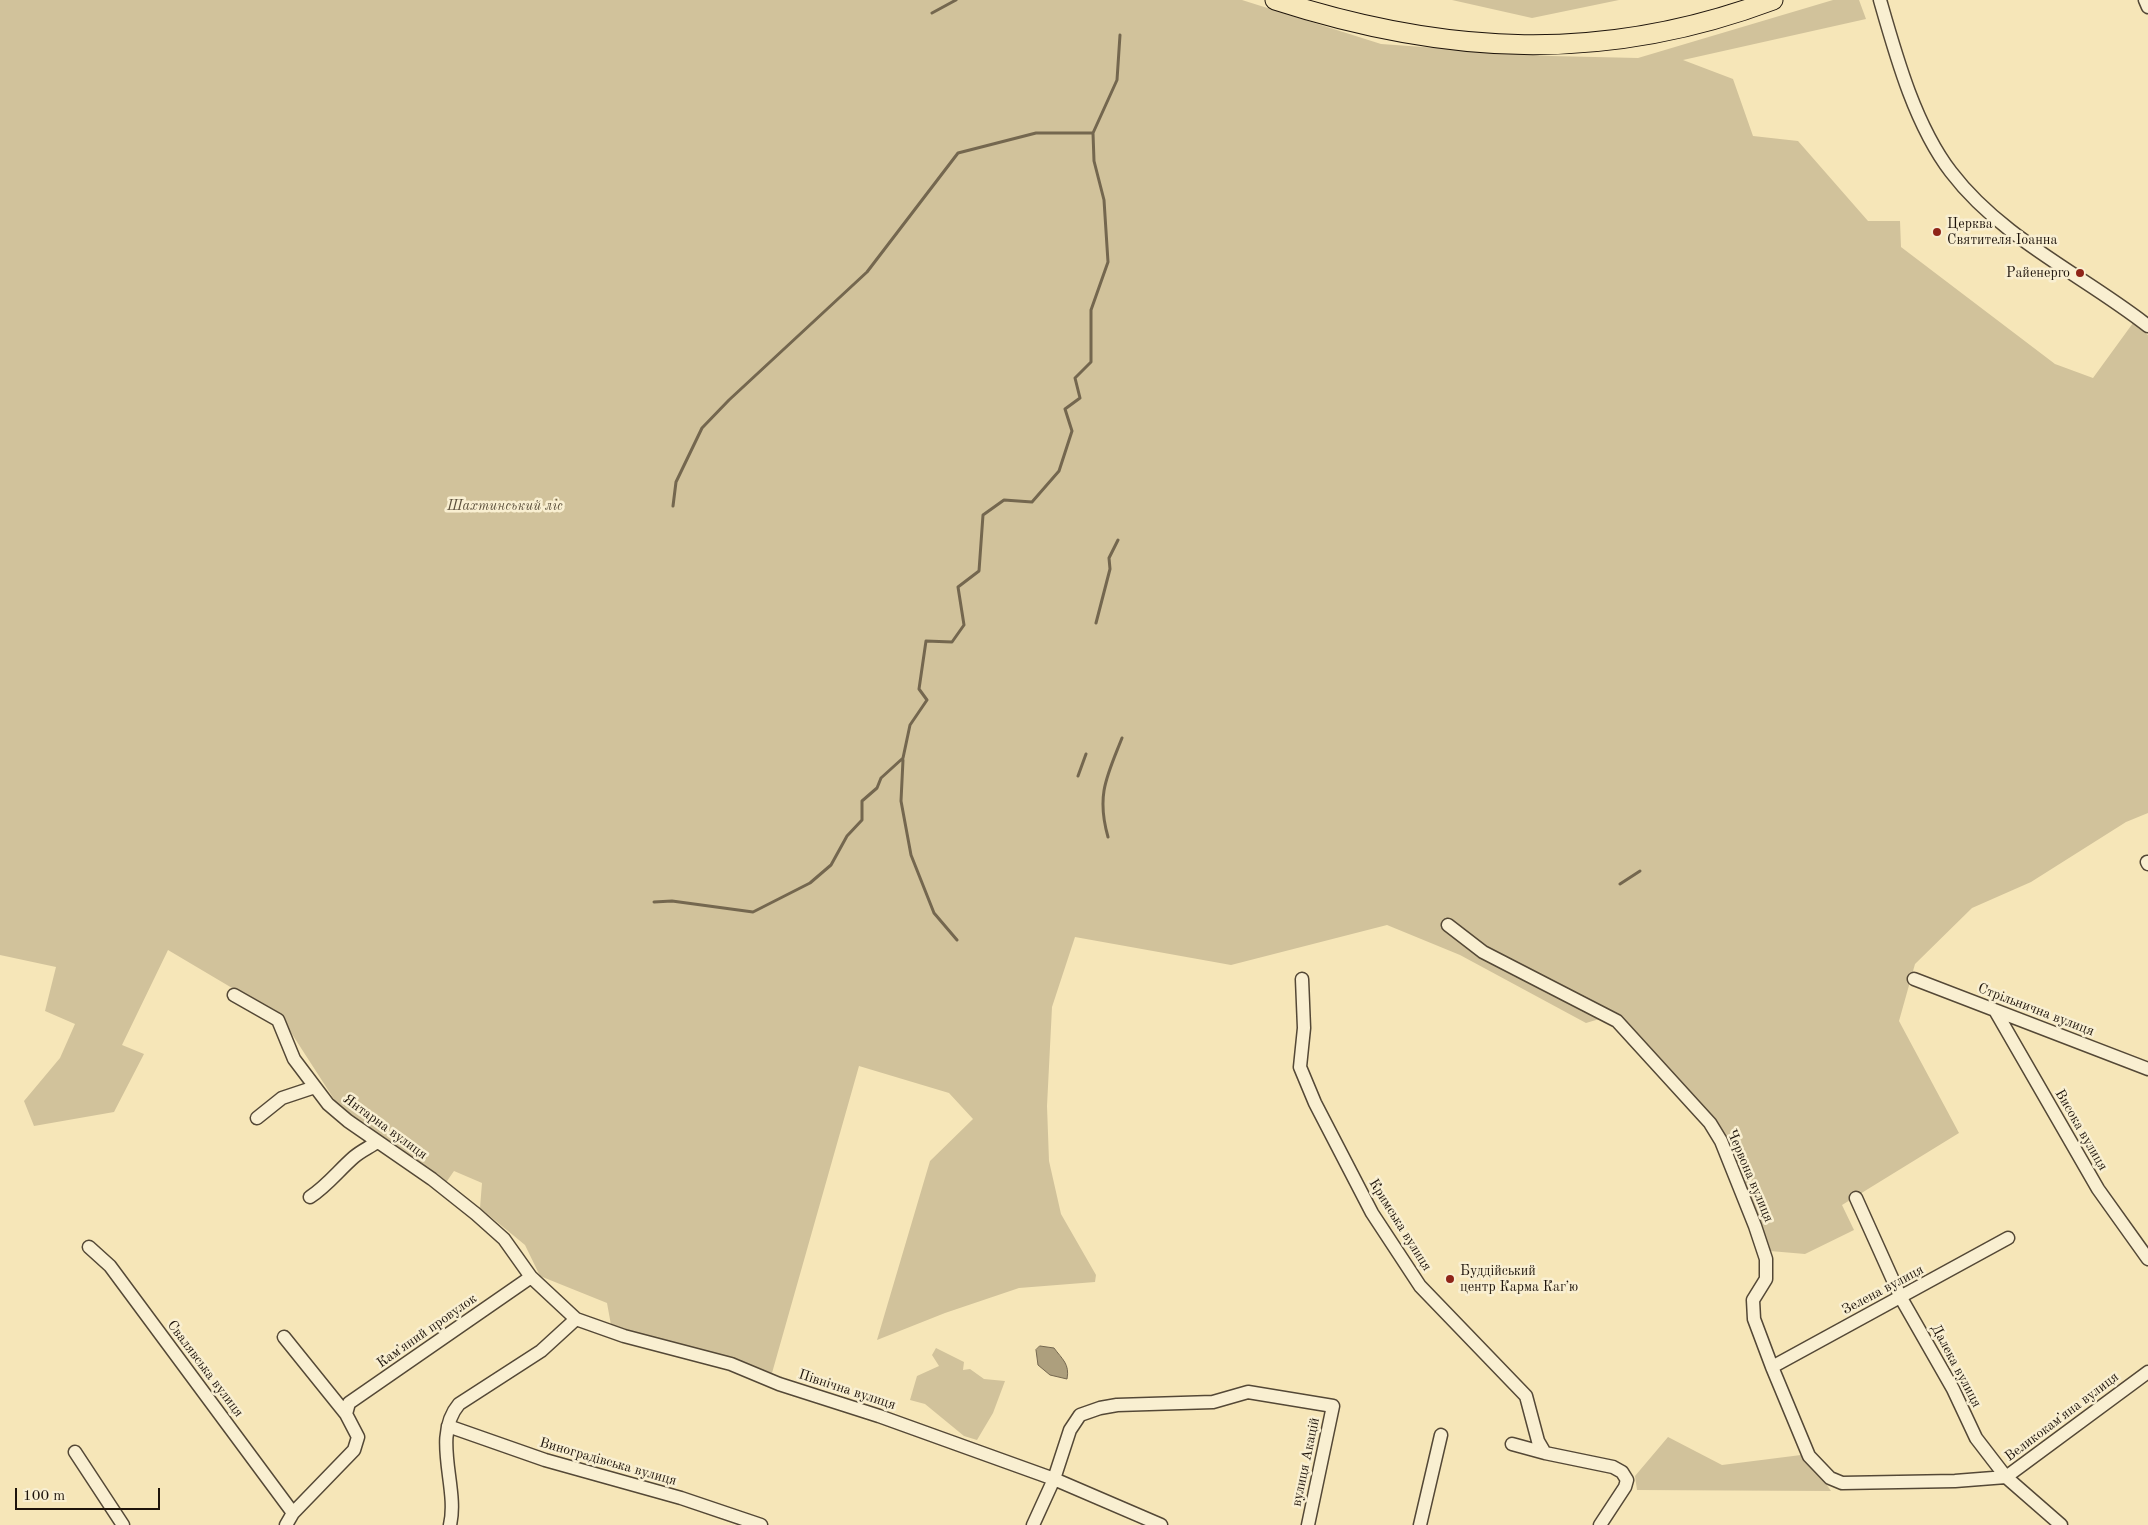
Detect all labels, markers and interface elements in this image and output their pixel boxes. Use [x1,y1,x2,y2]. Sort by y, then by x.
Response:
place label: Церква Святителя Іоанна [1947,216,2057,248]
marker: Церква Святителя Іоанна [1931,226,1943,238]
place label: Райенерго [2006,265,2070,281]
marker: Райенерго [2074,267,2086,279]
park label: Шахтинський ліс [447,498,563,514]
street label: Стрільнична вулиця [1975,980,2097,1040]
street label: Висока вулиця [2051,1086,2111,1174]
street label: Янтарна вулиця [339,1091,431,1163]
street label: Червона вулиця [1723,1127,1777,1225]
street label: Кримська вулиця [1365,1176,1435,1274]
street label: Зелена вулиця [1839,1261,1927,1319]
place label: Буддійський центр Карма Кагʼю [1460,1263,1578,1295]
marker: Буддійський центр Карма Кагʼю [1444,1273,1456,1285]
street label: Камʼяний провулок [374,1290,480,1372]
street label: Свалявська вулиця [163,1317,247,1421]
street label: Далека вулиця [1927,1322,1985,1410]
street label: Північна вулиця [796,1366,898,1414]
street label: Великокамʼяна вулиця [2002,1369,2122,1465]
street label: вулиця Акацій [1288,1416,1324,1508]
street label: Виноградівська вулиця [537,1434,679,1490]
scale bar [18,1478,162,1510]
text: 100 m [23,1489,65,1504]

